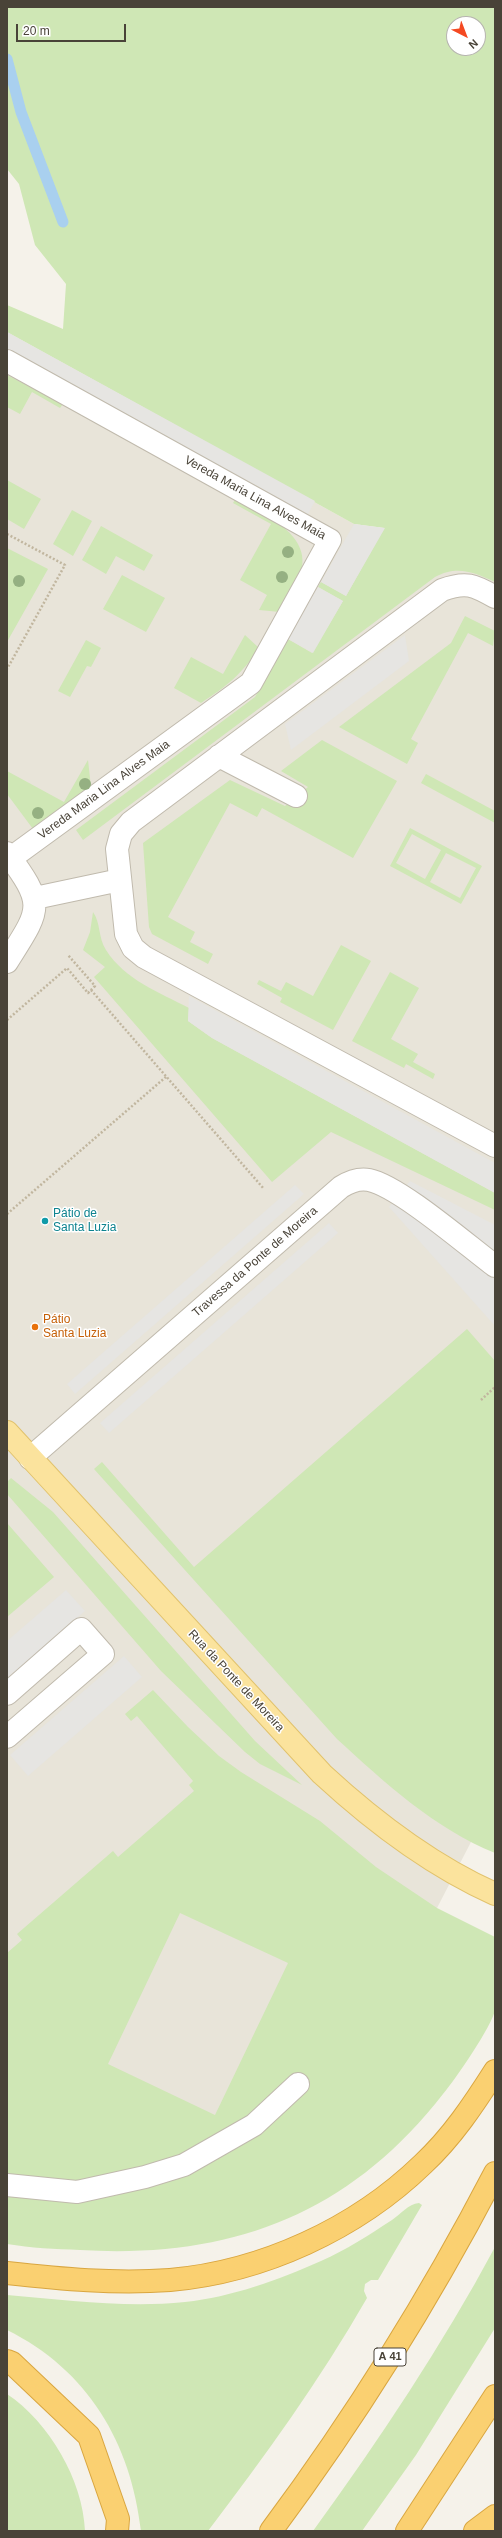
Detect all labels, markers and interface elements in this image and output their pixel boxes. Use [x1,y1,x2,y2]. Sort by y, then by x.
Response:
scale bar [18,16,128,42]
north arrow [446,16,486,56]
text: 20 m [23,24,50,38]
text: N [466,37,480,51]
street label: Vereda Maria Lina Alves Maia [182,453,328,543]
street label: Vereda Maria Lina Alves Maia [35,737,173,843]
street label: Travessa da Ponte de Moreira [190,1204,320,1320]
place label: Pátio de Santa Luzia [53,1207,116,1235]
marker: Pátio de Santa Luzia [40,1216,50,1226]
place label: Pátio Santa Luzia [43,1313,106,1341]
marker: Pátio Santa Luzia [30,1322,40,1332]
street label: Rua da Ponte de Moreira [185,1627,287,1735]
road number: A 41 [374,2348,406,2366]

